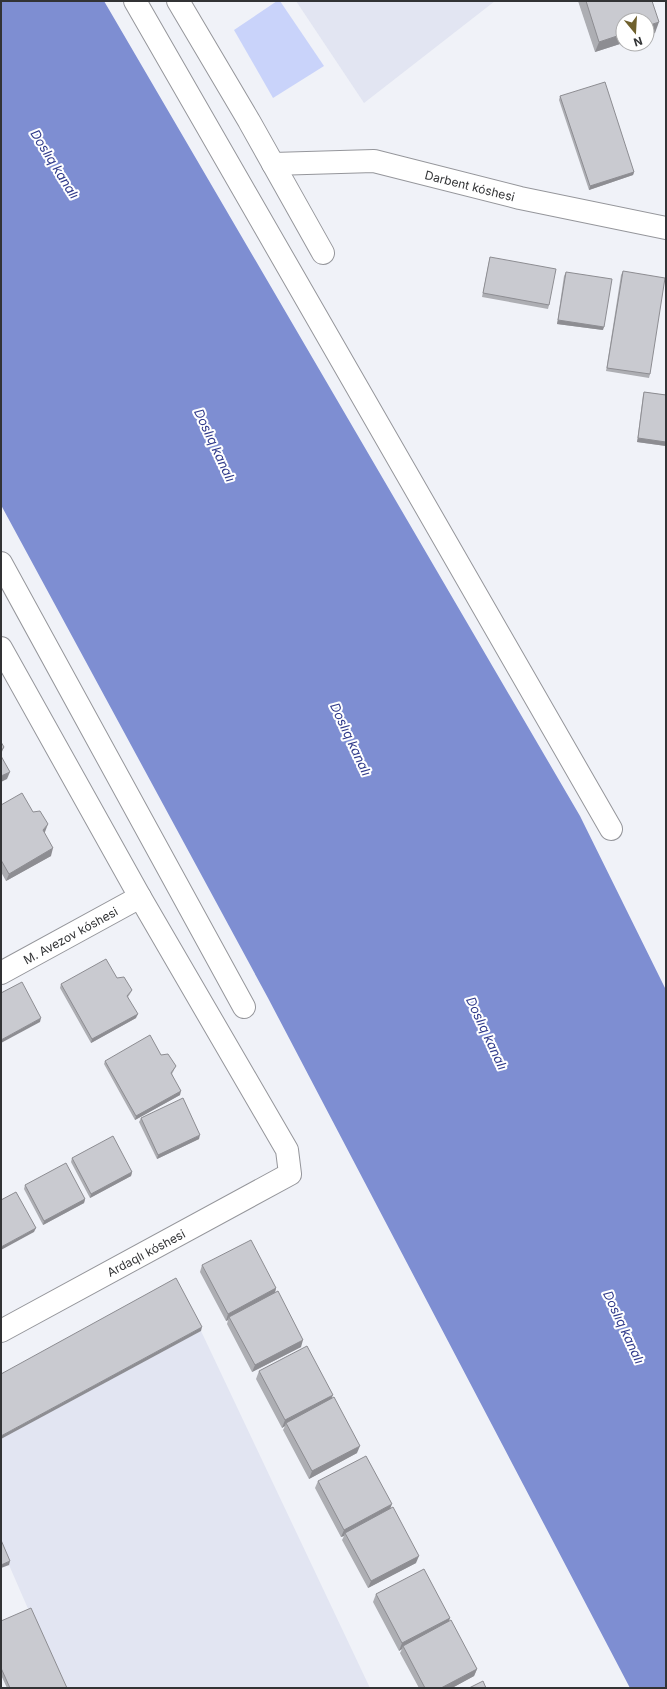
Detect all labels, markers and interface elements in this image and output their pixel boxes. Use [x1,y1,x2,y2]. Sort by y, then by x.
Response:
north arrow [615,12,655,52]
text: N [632,34,644,49]
water label: Doslıq kanalı [27,126,83,202]
street label: Darbent kóshesi [423,167,517,204]
water label: Doslıq kanalı [191,406,239,484]
water label: Doslıq kanalı [327,700,375,778]
street label: M. Avezov kóshesi [21,903,120,967]
water label: Doslıq kanalı [463,994,511,1072]
street label: Ardaqlı kóshesi [104,1226,188,1280]
water label: Doslıq kanalı [600,1288,648,1366]

